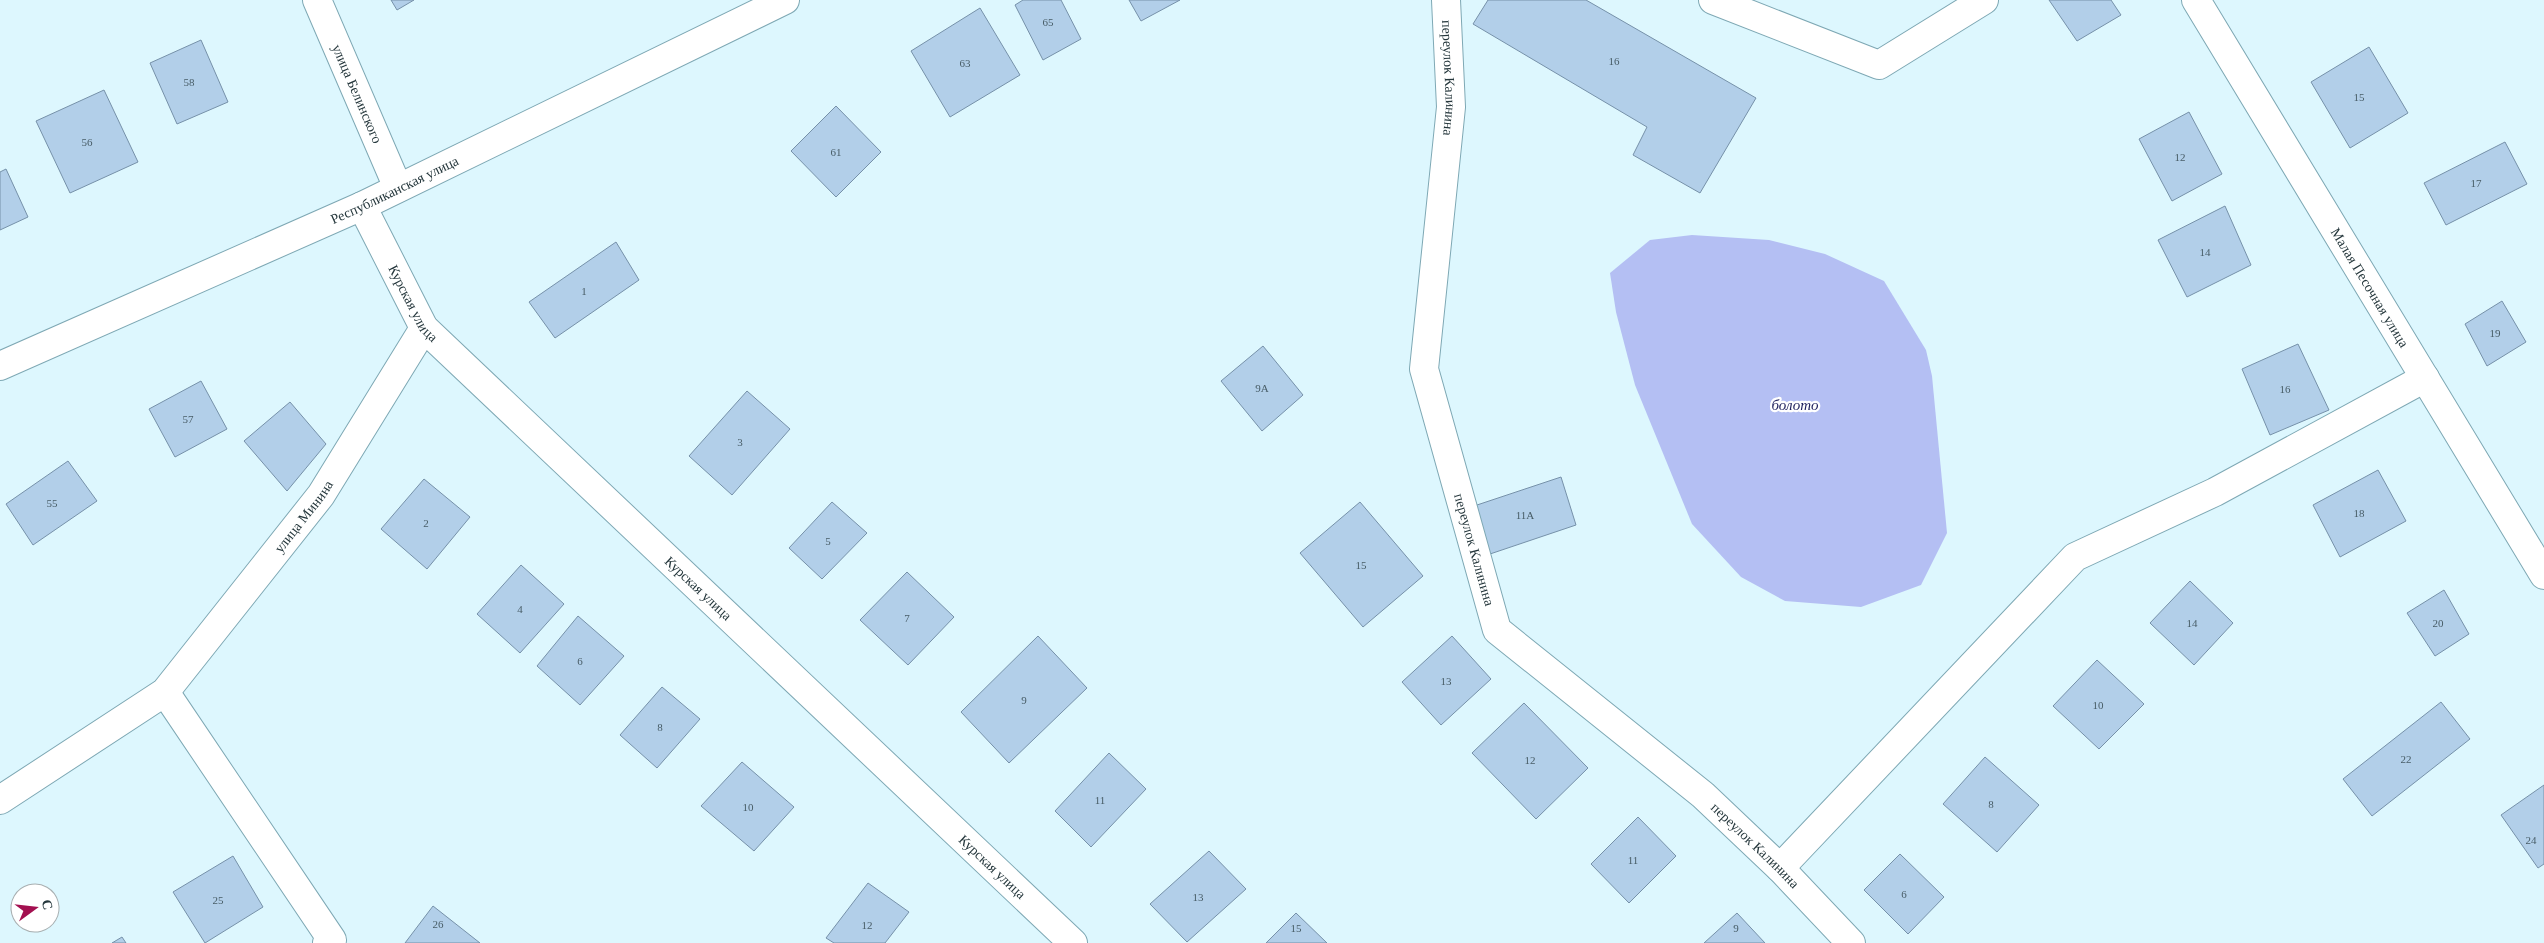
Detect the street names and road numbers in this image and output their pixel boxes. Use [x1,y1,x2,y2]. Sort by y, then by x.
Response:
street label: переулок Калинина [1439,20,1459,137]
street label: улица Белинского [329,42,385,145]
street label: Республиканская улица [328,152,461,226]
street label: Малая Песочная улица [2328,225,2412,351]
street label: Курская улица [386,262,441,345]
street label: улица Минина [271,477,336,555]
street label: переулок Калинина [1452,492,1498,608]
street label: Курская улица [662,553,735,624]
street label: переулок Калинина [1708,800,1803,891]
street label: Курская улица [956,832,1029,902]

